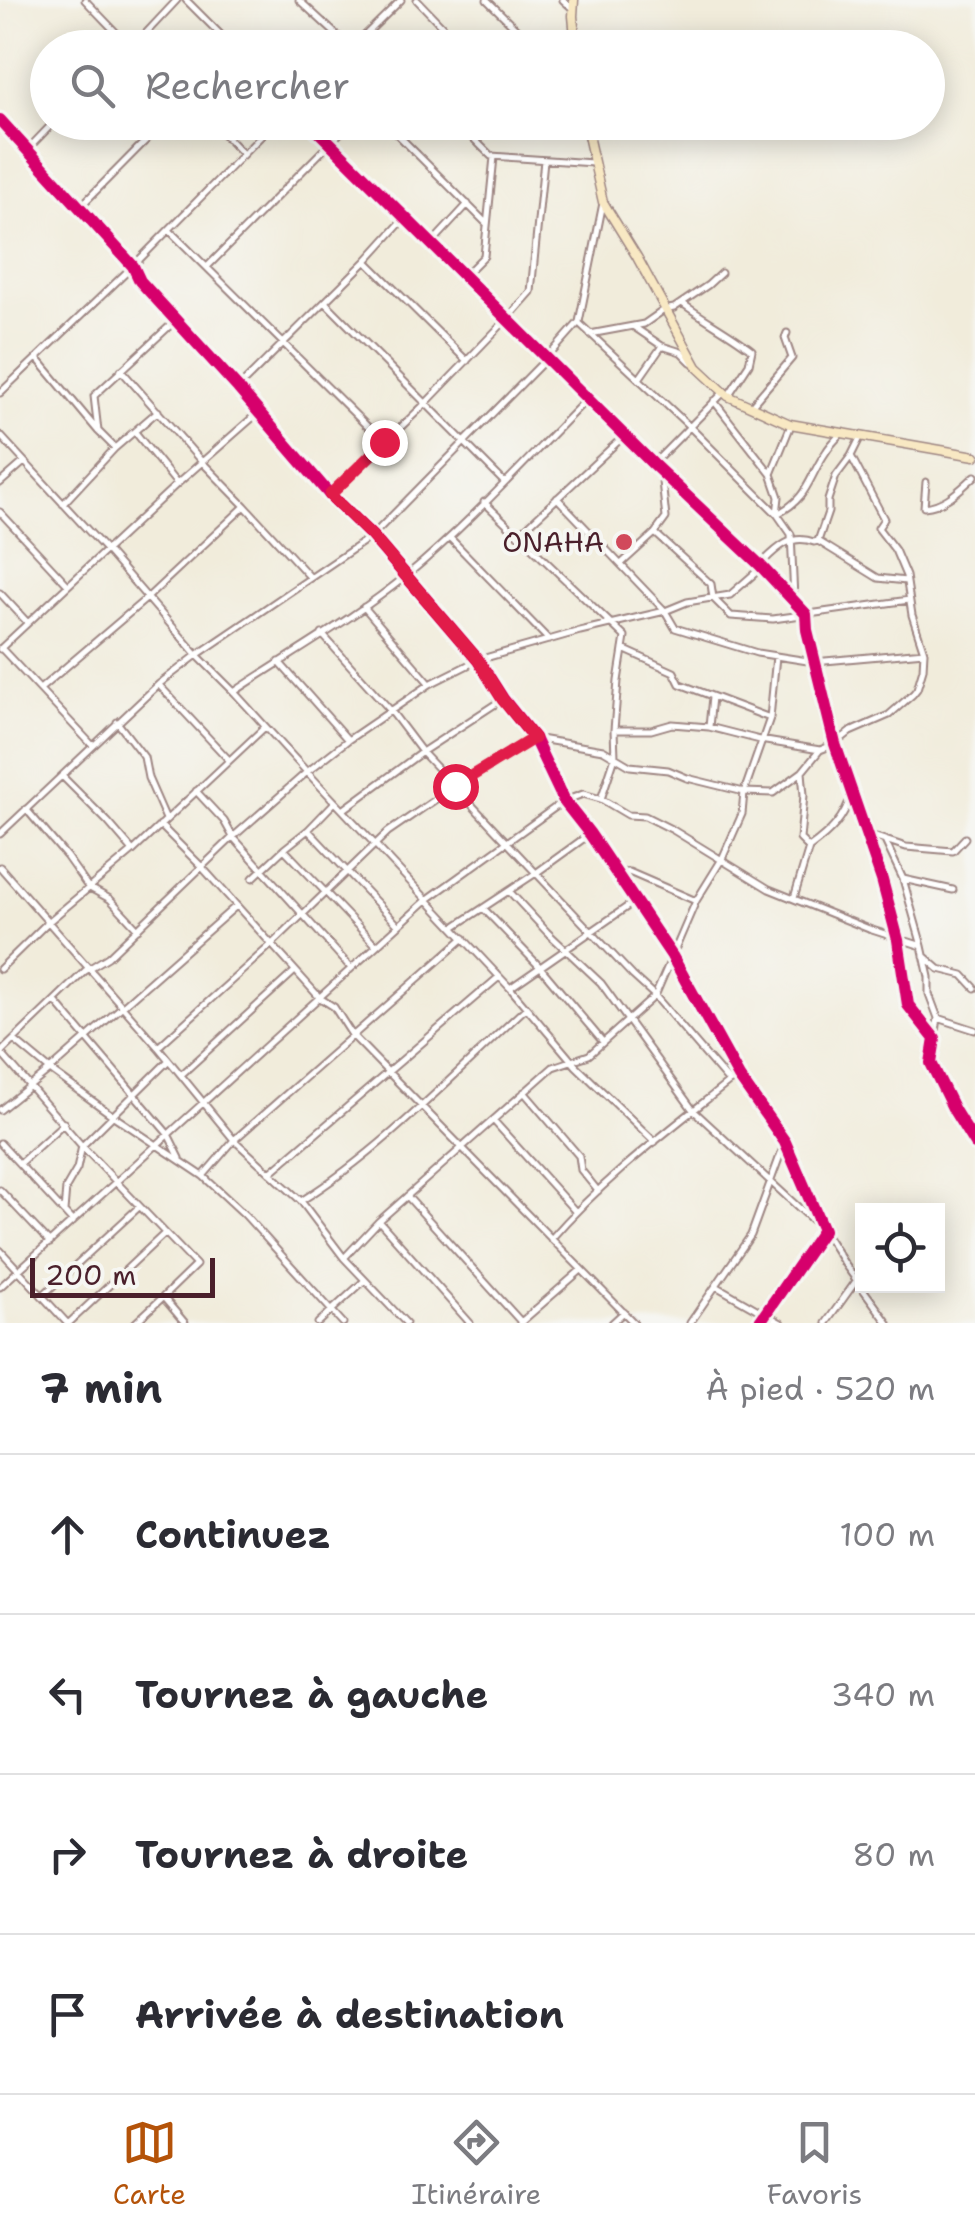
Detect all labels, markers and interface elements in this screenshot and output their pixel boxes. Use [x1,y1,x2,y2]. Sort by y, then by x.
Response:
search box [30,30,945,140]
icon: search [65,58,120,113]
text: Rechercher [145,60,350,111]
route end [362,420,408,466]
place label: ONAHA [502,523,604,561]
marker: ONAHA [613,531,635,553]
route start [433,764,479,810]
map controls [855,1203,945,1293]
button: locate [855,1203,945,1293]
scale bar [30,1253,215,1298]
text: 200 m [45,1256,136,1294]
text: 7 min [40,1360,162,1416]
text: À pied · 520 m [706,1367,935,1410]
icon: ahead [40,1507,95,1562]
text: Continuez [135,1509,331,1560]
text: 100 m [839,1513,935,1556]
icon: left [40,1667,95,1722]
text: Tournez à gauche [135,1669,488,1720]
text: 340 m [831,1673,935,1716]
icon: right [40,1827,95,1882]
text: Tournez à droite [135,1829,468,1880]
text: 80 m [852,1833,935,1876]
icon: arrive [40,1987,95,2042]
text: Arrivée à destination [135,1989,564,2040]
tab: Carte [113,2115,186,2213]
tab: Itinéraire [411,2115,541,2213]
tab: Favoris [767,2115,862,2213]

